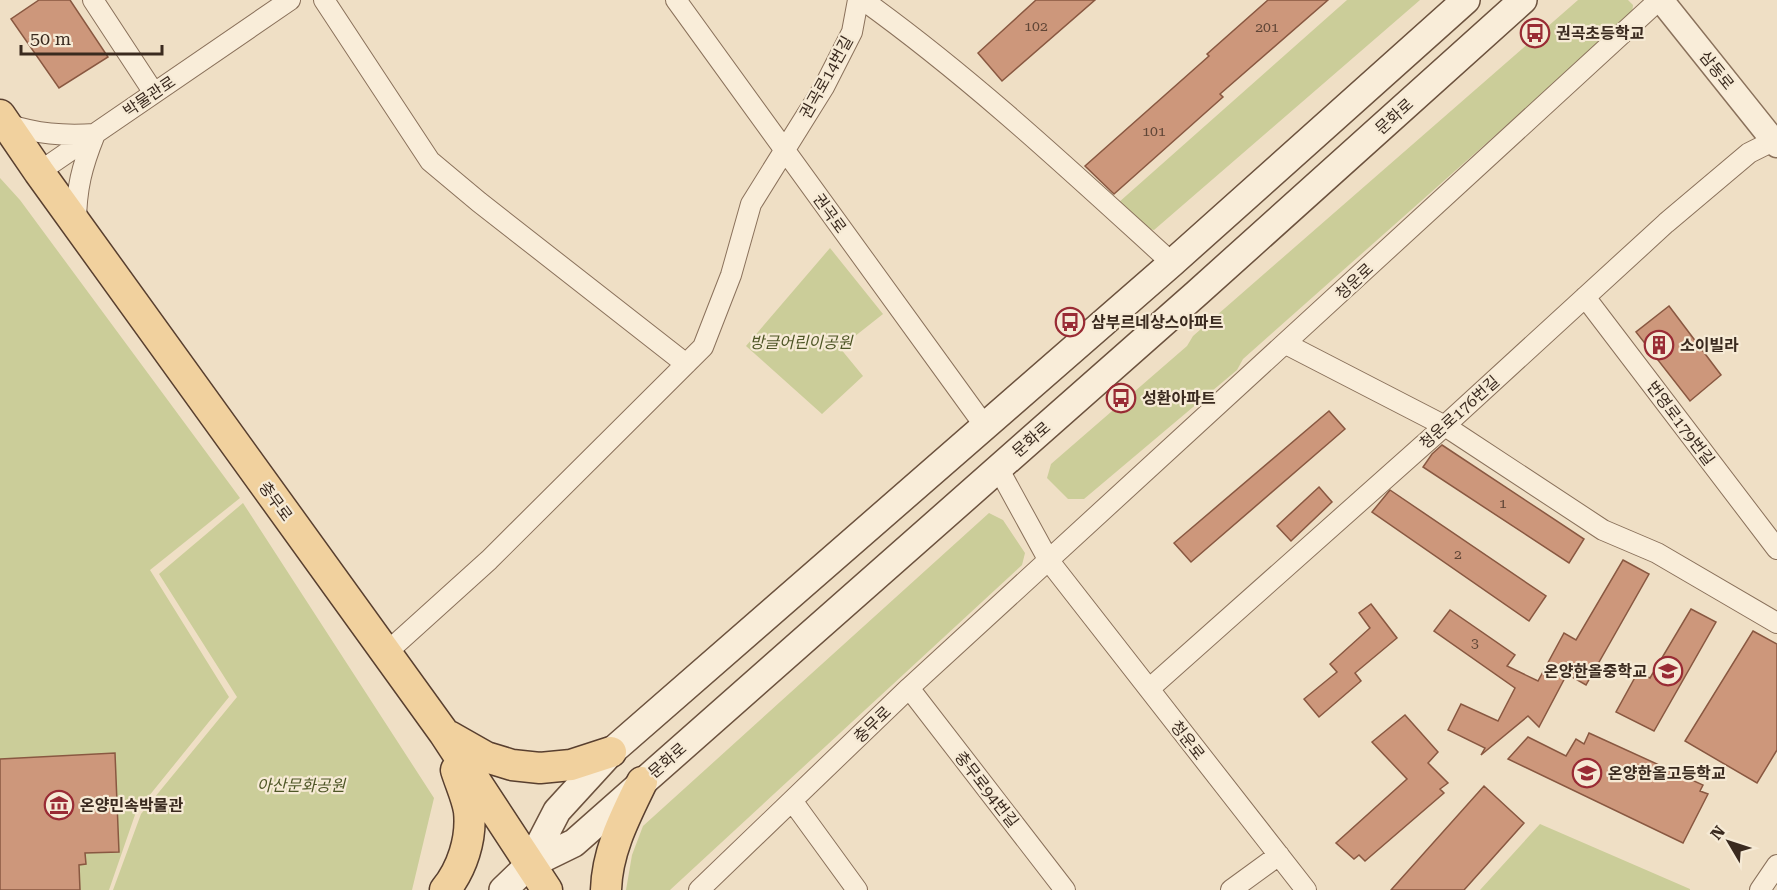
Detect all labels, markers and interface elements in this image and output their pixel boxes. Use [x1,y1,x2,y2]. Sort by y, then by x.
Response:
bus stop icon: 권곡초등학교 [1519,17,1551,49]
scale bar [21,18,162,56]
house number: 102 [1024,18,1048,34]
house number: 201 [1255,19,1279,35]
place label: 권곡초등학교 [1556,24,1645,43]
text: 50 m [30,28,71,49]
street label: 권곡로14번길 [796,33,857,122]
street label: 삼동로 [1695,47,1738,94]
street label: 박물관로 [120,72,179,121]
street label: 문화로 [1372,94,1417,138]
house number: 101 [1142,123,1166,139]
street label: 권곡로 [809,190,850,237]
street label: 청운로 [1332,259,1377,303]
bus stop icon: 삼부르네상스아파트 [1054,306,1086,338]
place label: 삼부르네상스아파트 [1091,313,1224,332]
building icon: 소이빌라 [1643,329,1675,361]
park label: 방글어린이공원 [749,333,854,352]
place label: 소이빌라 [1680,336,1739,355]
street label: 청운로176번길 [1416,372,1503,453]
street label: 번영로179번길 [1643,377,1718,469]
bus stop icon: 성환아파트 [1105,382,1137,414]
place label: 성환아파트 [1142,389,1216,408]
street label: 문화로 [1008,418,1054,461]
street label: 충무로 [255,478,296,525]
house number: 1 [1499,495,1507,511]
house number: 2 [1454,546,1462,562]
house number: 3 [1471,635,1479,651]
school or university icon: 온양한올중학교 [1652,655,1684,687]
place label: 온양한올중학교 [1544,662,1647,681]
street label: 충무로 [850,702,895,747]
street label: 청운로 [1167,717,1209,764]
street label: 문화로 [644,739,690,782]
street label: 충무로94번길 [951,747,1022,831]
school or university icon: 온양한올고등학교 [1571,757,1603,789]
place label: 온양한올고등학교 [1608,764,1726,783]
park label: 아산문화공원 [257,776,346,795]
museum icon: 온양민속박물관 [43,789,75,821]
place label: 온양민속박물관 [80,796,183,815]
north arrow [1699,812,1759,872]
text: N [1706,822,1729,844]

